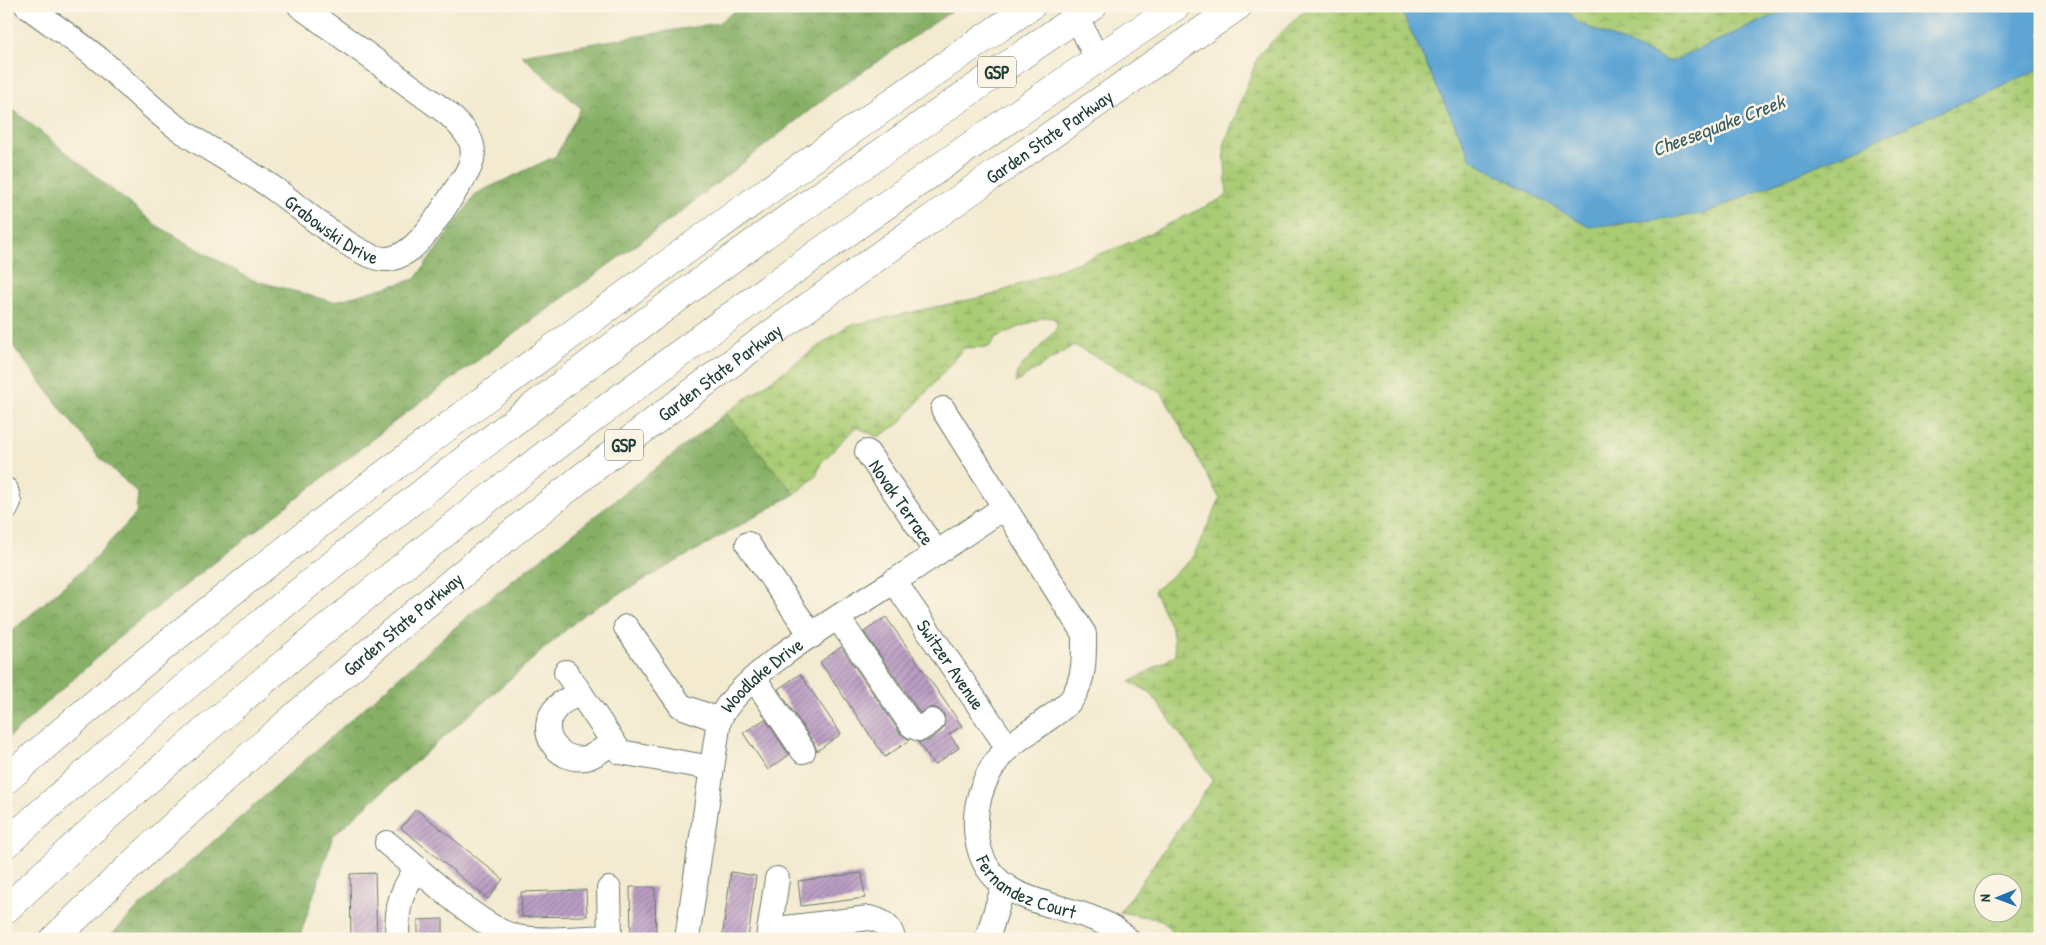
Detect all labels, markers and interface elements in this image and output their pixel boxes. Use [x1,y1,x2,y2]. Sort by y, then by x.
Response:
road number: GSP [978,56,1016,88]
street label: Garden State Parkway [980,83,1118,190]
water label: Cheesequake Creek [1648,87,1790,164]
street label: Grabowski Drive [279,188,382,270]
street label: Garden State Parkway [652,317,787,427]
road number: GSP [605,430,643,460]
street label: Novak Terrace [863,454,941,550]
street label: Garden State Parkway [337,566,468,682]
street label: Switzer Avenue [911,614,991,715]
street label: Woodlake Drive [714,631,808,718]
street label: Fernandez Court [970,850,1080,925]
north arrow [1974,872,2024,922]
text: N [1975,894,1994,902]

